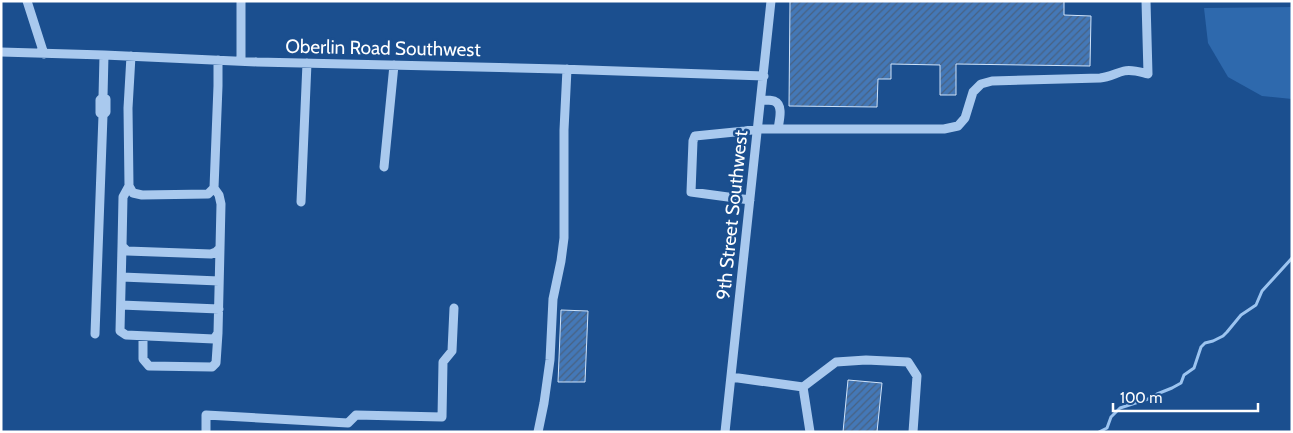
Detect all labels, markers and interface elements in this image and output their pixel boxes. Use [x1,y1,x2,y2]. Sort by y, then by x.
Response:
street label: Oberlin Road Southwest [285,35,481,61]
street label: 9th Street Southwest [712,128,752,301]
scale bar [1113,380,1258,412]
text: 100 m [1120,389,1162,407]

